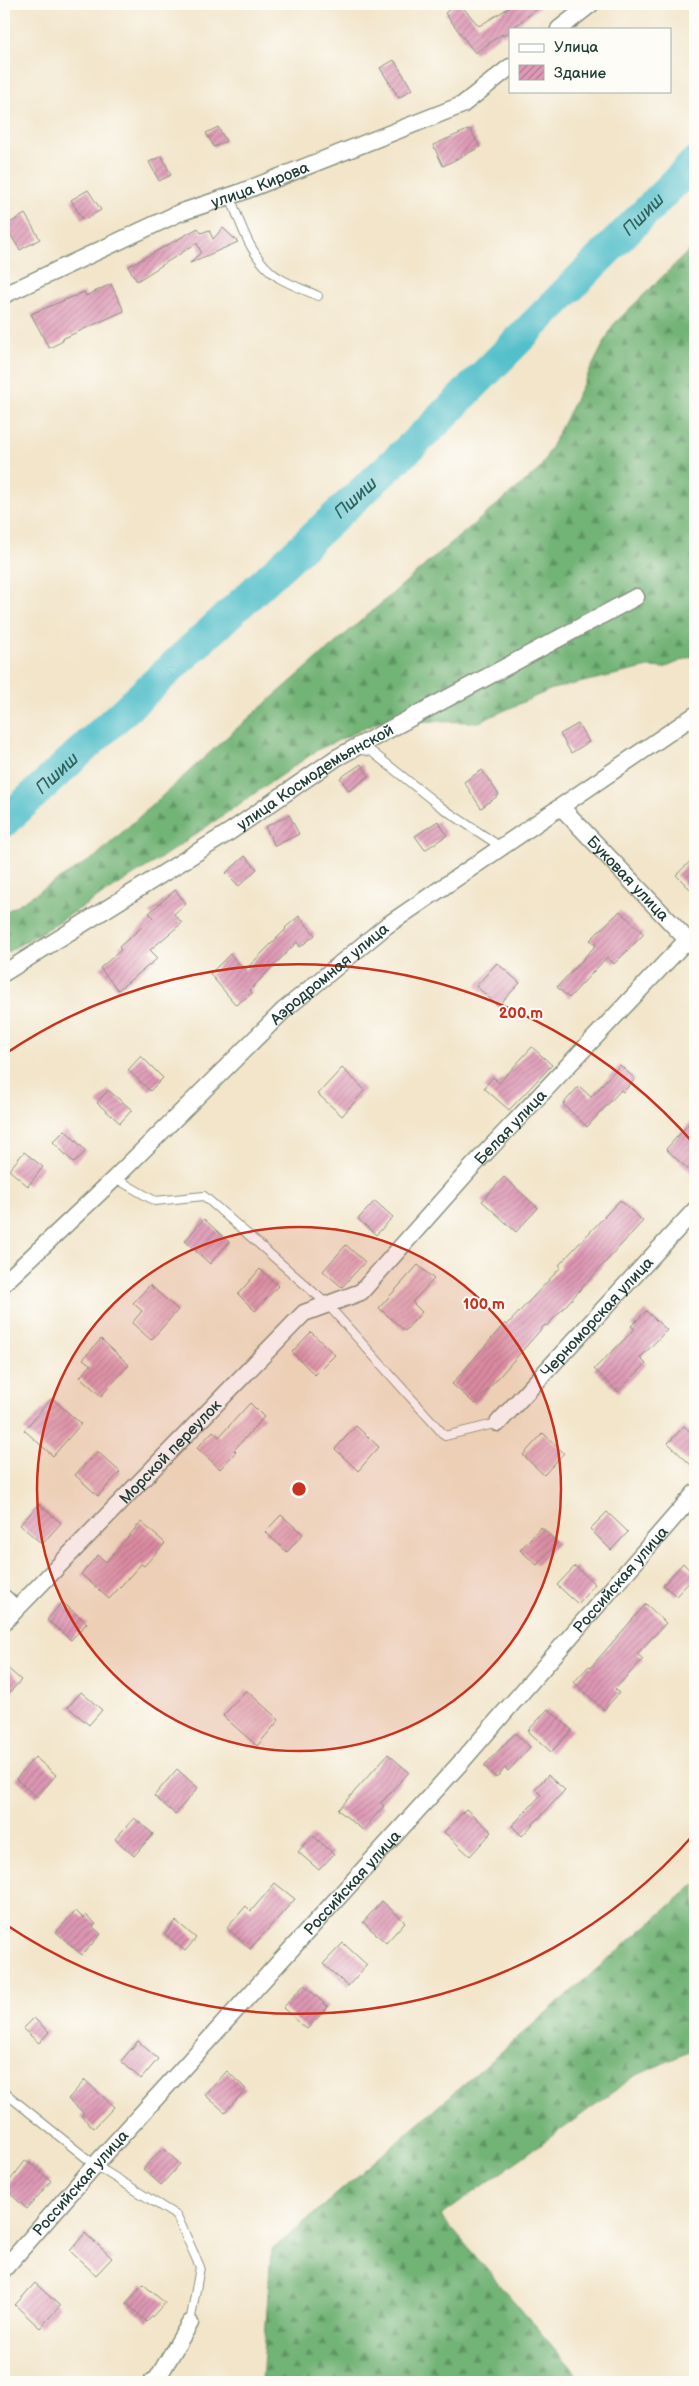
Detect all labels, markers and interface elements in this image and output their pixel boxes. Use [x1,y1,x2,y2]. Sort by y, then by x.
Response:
legend [509,28,672,92]
text: Улица [554,38,599,57]
text: Здание [554,64,606,83]
street label: улица Кирова [209,158,312,213]
water label: Пшиш [618,189,669,240]
water label: Пшиш [330,473,382,523]
street label: улица Космодемьянской [234,721,397,835]
water label: Пшиш [31,748,83,799]
street label: Буковая улица [582,832,673,926]
street label: Аэродромная улица [266,919,393,1030]
text: 200 m [499,1004,543,1023]
street label: Белая улица [471,1086,551,1169]
street label: Черноморская улица [537,1253,658,1382]
text: 100 m [463,1295,505,1314]
street label: Морской переулок [116,1396,226,1508]
centre of rings [290,1480,308,1498]
street label: Российская улица [570,1522,673,1637]
street label: Российская улица [300,1827,406,1940]
street label: Российская улица [29,2126,133,2241]

